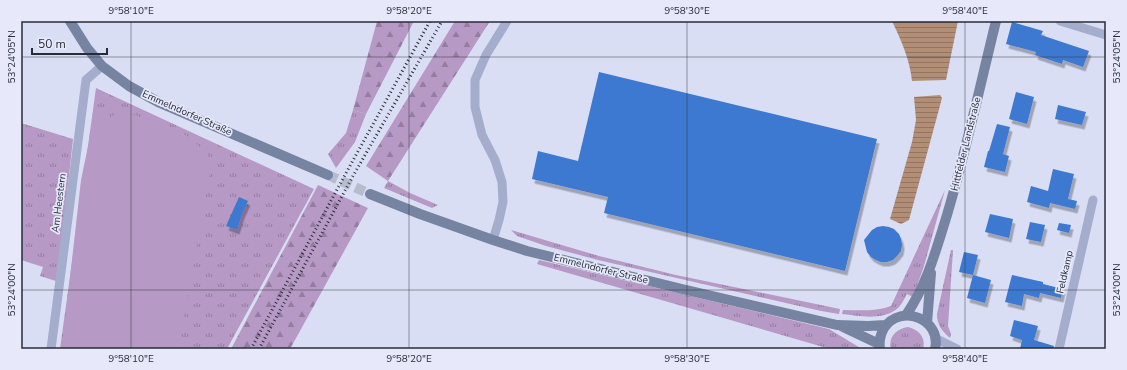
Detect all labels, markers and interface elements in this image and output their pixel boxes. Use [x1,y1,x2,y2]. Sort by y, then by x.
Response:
text: 9°58'10"E [108,4,154,18]
text: 9°58'20"E [386,4,432,18]
text: 9°58'30"E [664,4,710,18]
text: 9°58'40"E [942,4,988,18]
text: 53°24'05"N [5,30,19,84]
scale bar [32,30,107,56]
text: 53°24'05"N [1110,30,1124,84]
text: 50 m [38,36,66,52]
street label: Emmelndorfer Straße [140,87,234,139]
street label: Hittfelder Landstraße [948,96,984,192]
street label: Am Heestern [48,173,70,233]
street label: Feldkamp [1053,249,1077,295]
street label: Emmelndorfer Straße [552,251,650,287]
text: 53°24'00"N [5,263,19,317]
text: 53°24'00"N [1110,263,1124,317]
text: 9°58'10"E [108,352,154,366]
text: 9°58'20"E [386,352,432,366]
text: 9°58'30"E [664,352,710,366]
text: 9°58'40"E [942,352,988,366]

